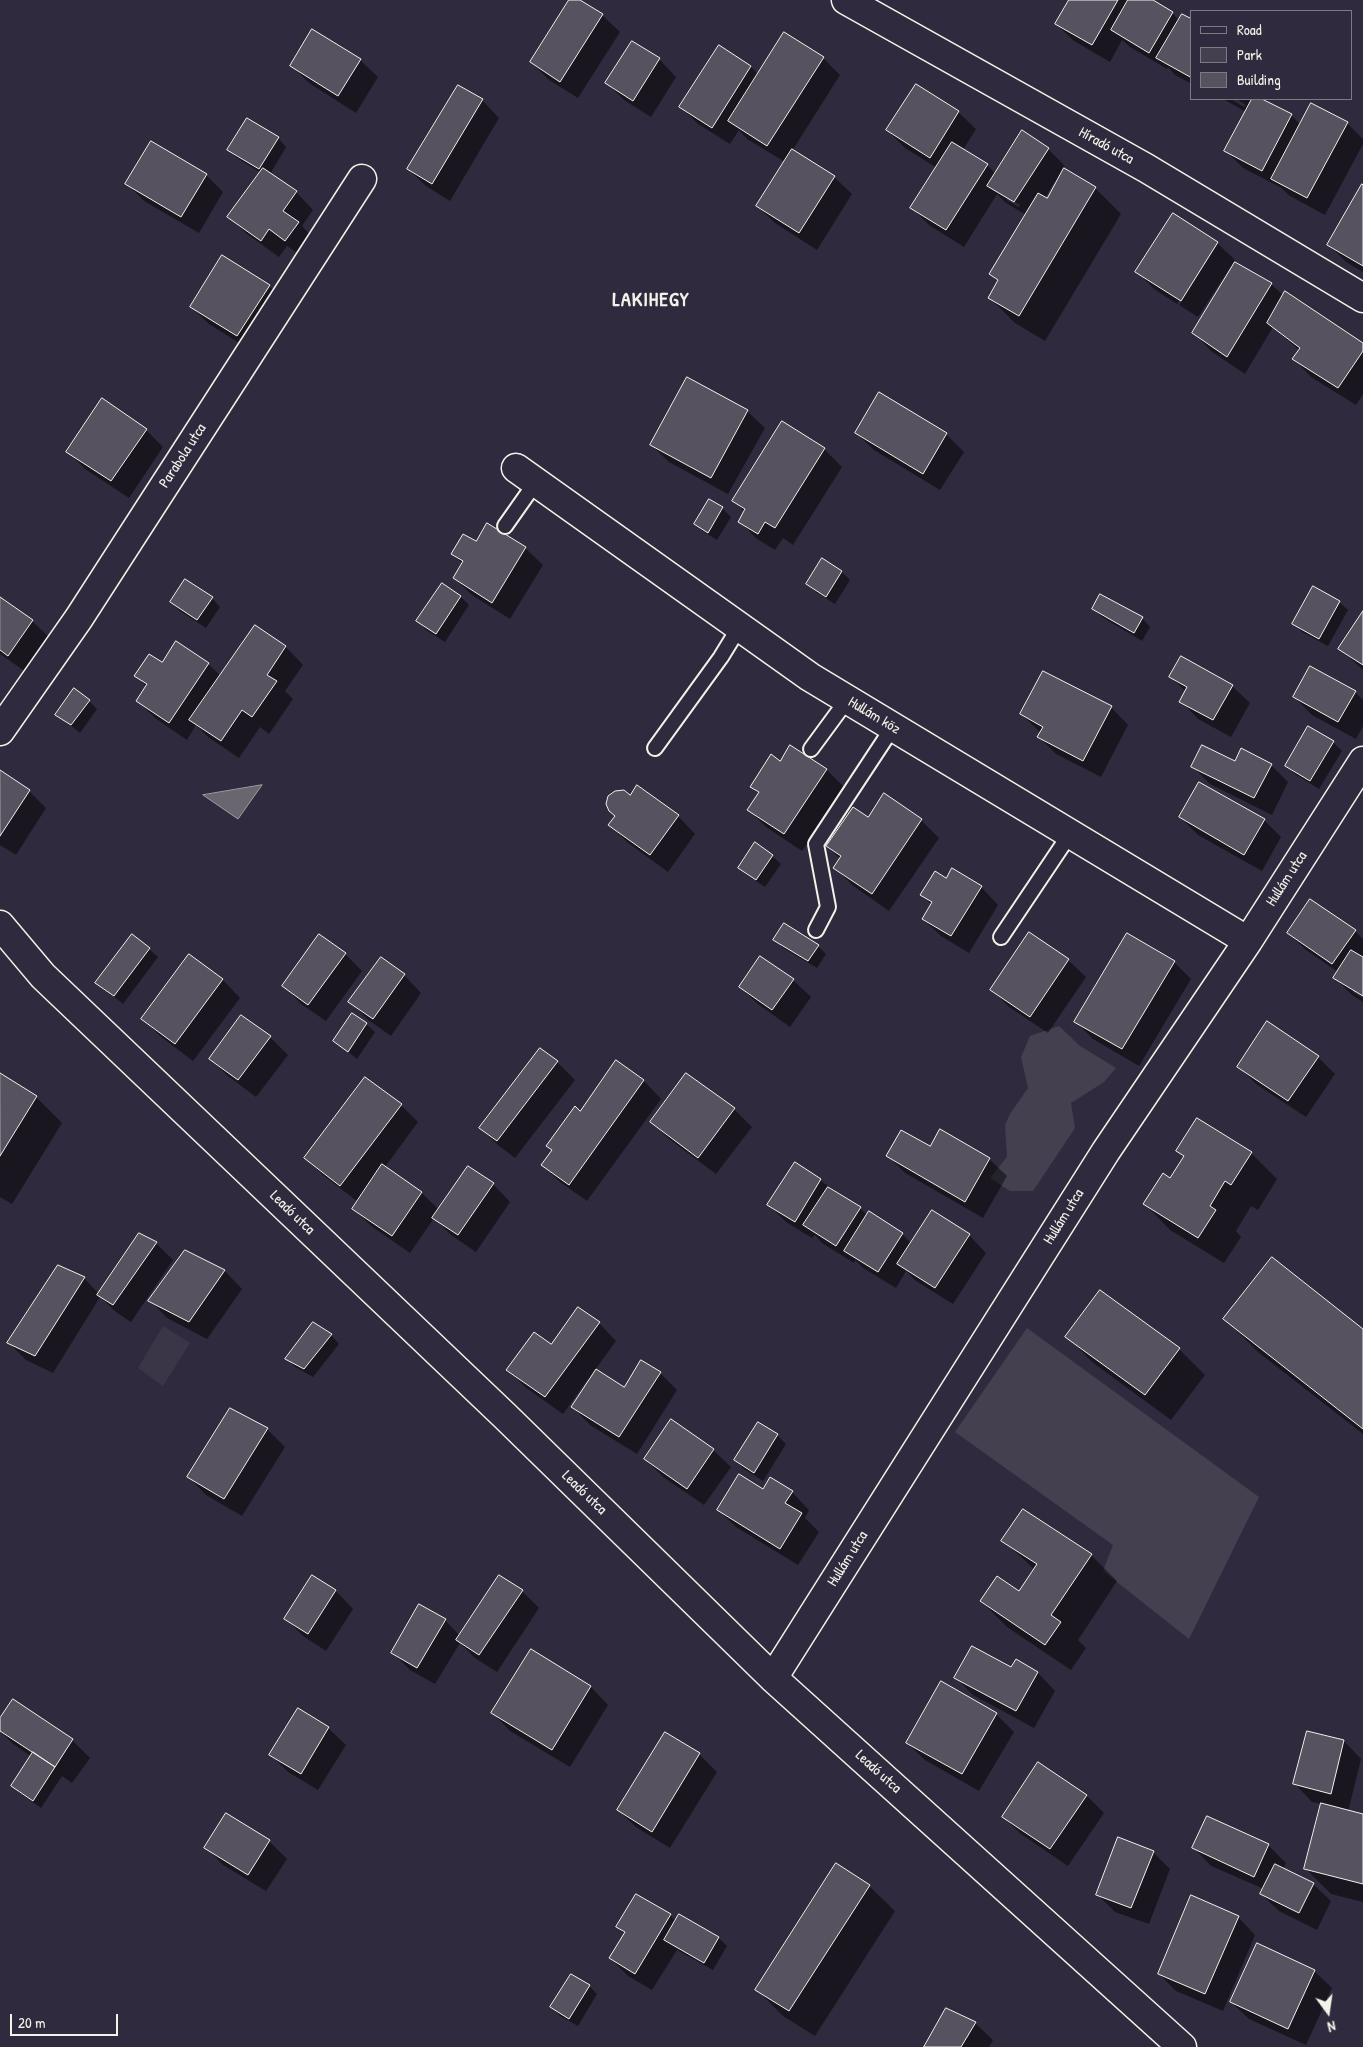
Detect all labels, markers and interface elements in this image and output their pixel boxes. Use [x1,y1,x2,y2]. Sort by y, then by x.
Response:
legend [1190,10,1353,100]
text: Road [1237,19,1262,40]
text: Park [1237,44,1262,65]
text: Building [1237,69,1281,90]
street label: Híradó utca [1075,124,1137,168]
district label: LAKIHEGY [612,289,690,313]
street label: Parabola utca [156,420,210,492]
street label: Hullám köz [845,693,903,739]
street label: Hullám utca [1263,848,1311,910]
street label: Hullám utca [1040,1186,1088,1248]
street label: Leadó utca [266,1187,318,1239]
street label: Leadó utca [558,1467,610,1519]
street label: Hullám utca [824,1528,872,1590]
street label: Leadó utca [851,1747,905,1797]
north arrow [1303,1987,1353,2037]
scale bar [12,2004,120,2036]
text: 20 m [18,2012,45,2033]
text: N [1326,2017,1338,2037]

